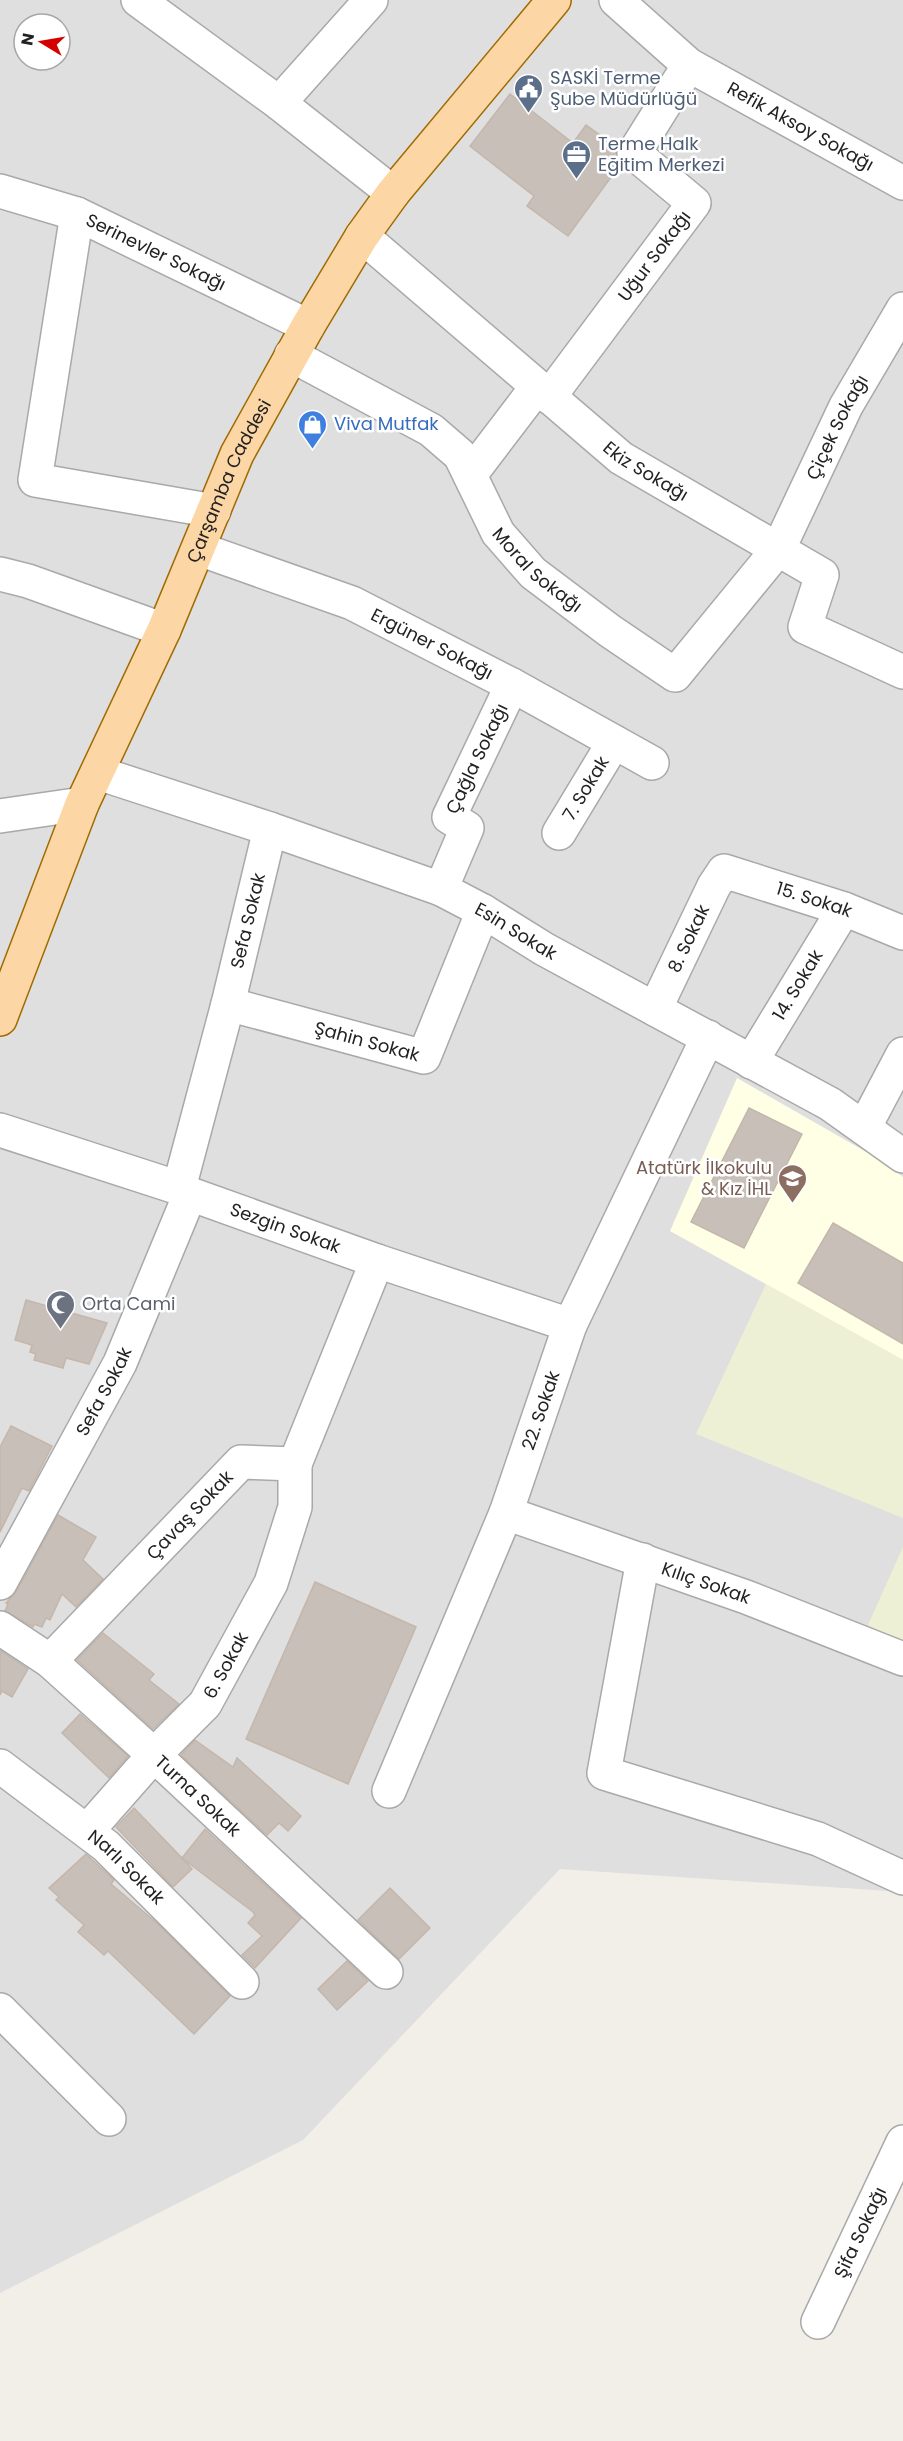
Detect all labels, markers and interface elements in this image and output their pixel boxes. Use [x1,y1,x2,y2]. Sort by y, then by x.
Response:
north arrow [12,12,72,72]
text: N [15,31,40,47]
place label: SASKİ Terme Şube Müdürlüğü [550,65,697,111]
public building icon: SASKİ Terme Şube Müdürlüğü [513,72,545,114]
street label: Refik Aksoy Sokağı [723,75,879,177]
place label: Terme Halk Eğitim Merkezi [598,131,725,177]
office icon: Terme Halk Eğitim Merkezi [561,138,593,180]
street label: Uğur Sokağı [612,205,696,306]
street label: Serinevler Sokağı [82,207,230,296]
street label: Çiçek Sokağı [800,370,874,484]
street label: Çarşamba Caddesi [180,395,277,566]
shop icon: Viva Mutfak [297,408,329,450]
place label: Viva Mutfak [334,411,439,436]
street label: Ekiz Sokağı [598,435,693,507]
street label: Moral Sokağı [487,522,588,618]
street label: Ergüner Sokağı [367,602,497,685]
street label: Çağla Sokağı [439,699,513,818]
street label: 7. Sokak [556,751,615,825]
street label: Sefa Sokak [224,870,271,971]
street label: 15. Sokak [773,875,857,923]
street label: Esin Sokak [471,896,562,966]
street label: 8. Sokak [661,900,716,977]
street label: 14. Sokak [766,944,829,1025]
street label: Şahin Sokak [312,1015,423,1067]
place label: Atatürk İlkokulu & Kız İHL [636,1155,772,1201]
school or university icon: Atatürk İlkokulu & Kız İHL [777,1162,809,1204]
street label: Sezgin Sokak [227,1196,345,1259]
mosque icon: Orta Cami [45,1288,77,1330]
place label: Orta Cami [82,1291,175,1316]
street label: Sefa Sokak [70,1342,138,1440]
street label: 22. Sokak [515,1367,566,1453]
street label: Çavaş Sokak [141,1464,239,1565]
street label: Kılıç Sokak [658,1555,755,1610]
street label: 6. Sokak [197,1627,254,1703]
street label: Turna Sokak [150,1749,247,1843]
street label: Narlı Sokak [83,1824,171,1910]
street label: Şifa Sokağı [828,2183,892,2282]

